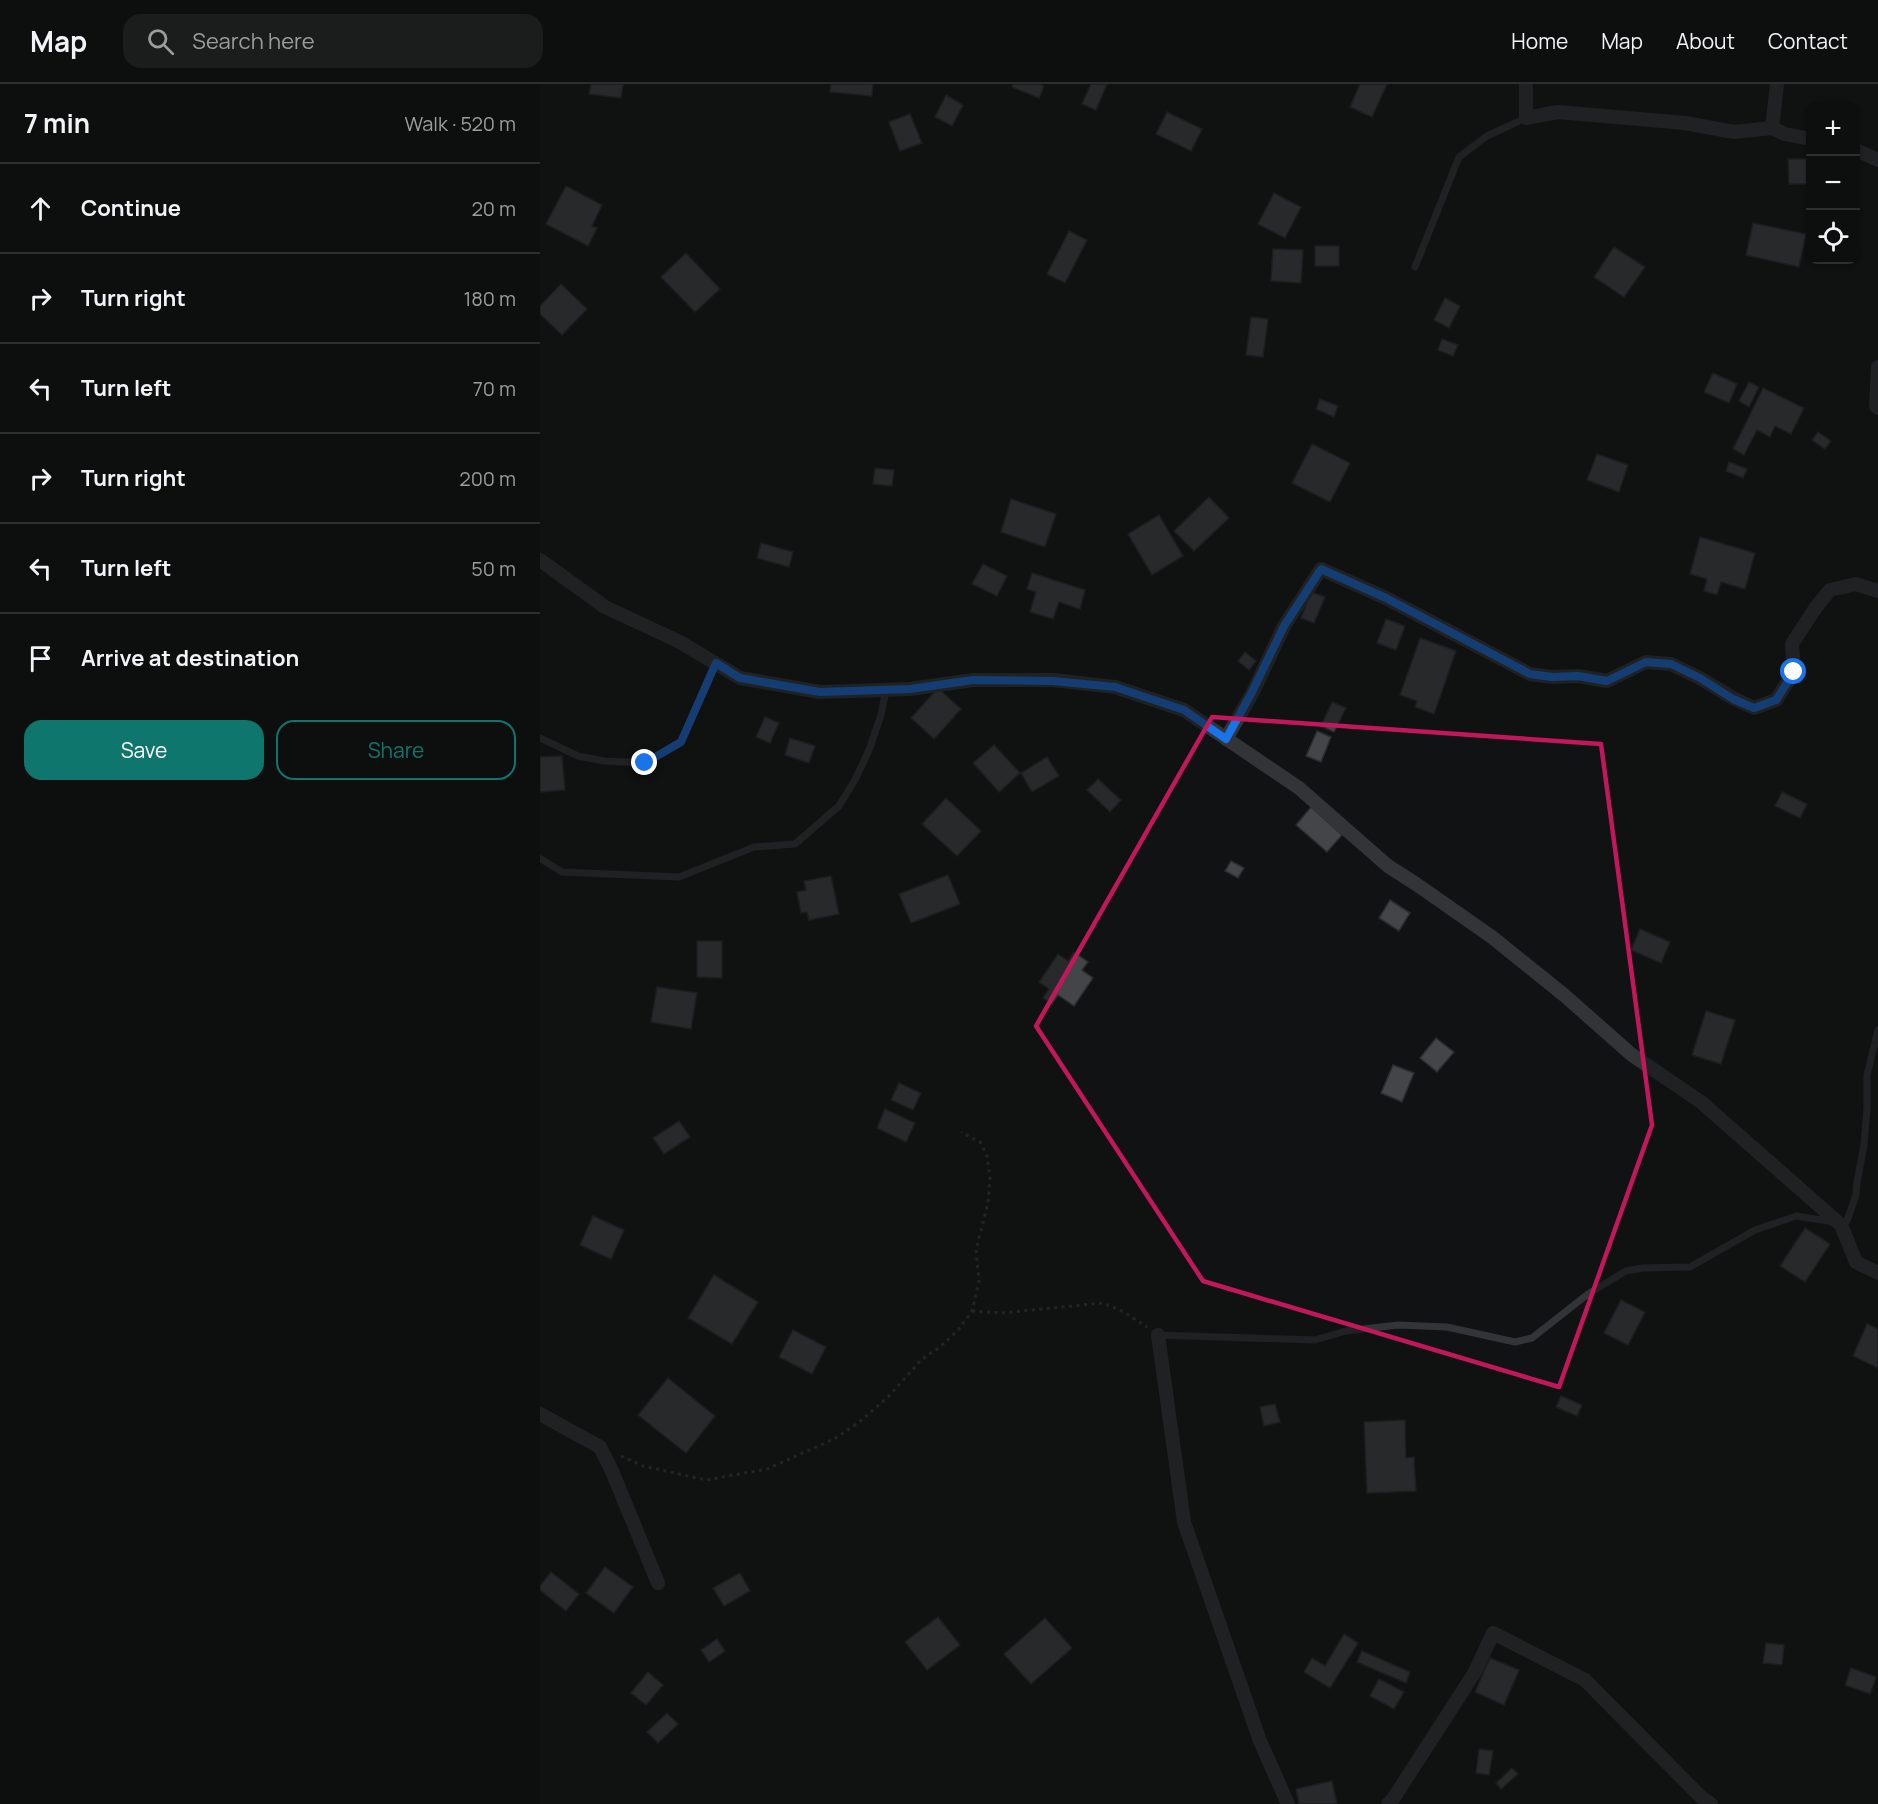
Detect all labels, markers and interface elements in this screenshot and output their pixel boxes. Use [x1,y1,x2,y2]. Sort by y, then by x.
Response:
search box [123,14,543,68]
text: Map [30,22,87,60]
icon: search [144,25,177,58]
text: Search here [192,26,315,56]
text: Home [1511,27,1568,55]
text: Map [1601,27,1643,55]
text: About [1676,27,1735,55]
text: Contact [1768,27,1848,55]
map controls [1806,102,1860,264]
button: + [1806,102,1860,156]
text: 7 min [24,105,90,141]
text: Walk · 520 m [404,110,516,137]
button: − [1806,156,1860,210]
icon: ahead [24,192,57,225]
text: Continue [81,193,181,223]
text: 20 m [471,195,516,222]
button: locate [1806,210,1860,264]
icon: right [24,282,57,315]
text: Turn right [81,283,186,313]
text: 180 m [463,285,516,312]
icon: left [24,372,57,405]
text: Turn left [81,373,171,403]
text: 70 m [473,375,516,402]
icon: right [24,462,57,495]
text: Turn right [81,463,186,493]
text: 200 m [459,465,516,492]
icon: left [24,552,57,585]
text: Turn left [81,553,171,583]
text: 50 m [471,555,516,582]
icon: arrive [24,642,57,675]
text: Arrive at destination [81,643,299,673]
route start [1780,658,1806,684]
button: Save [24,720,264,780]
button: Share [276,720,516,780]
route end [631,749,657,775]

